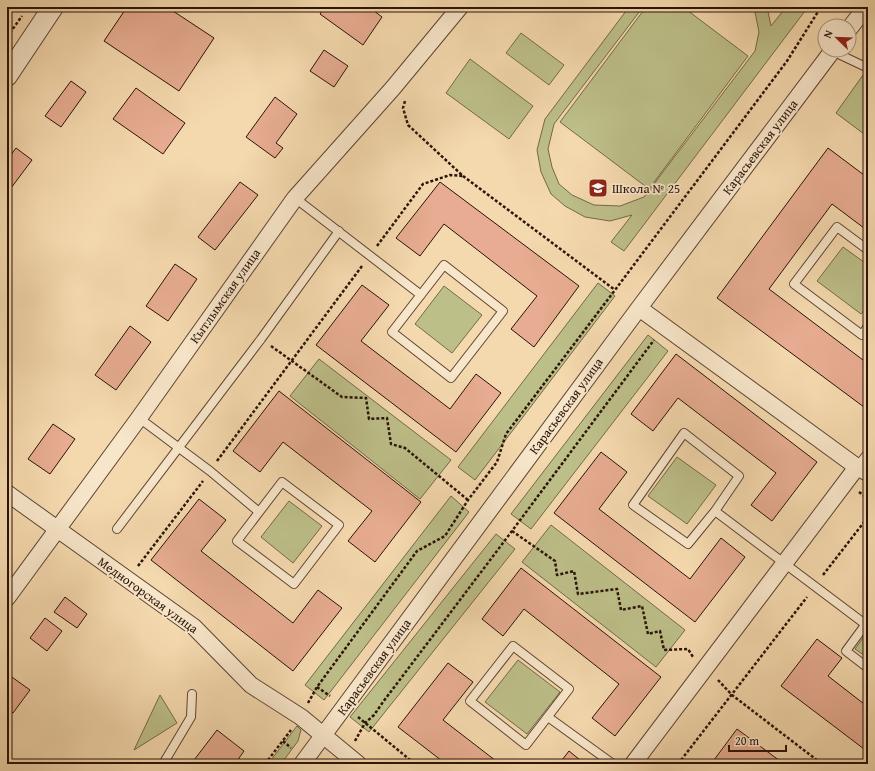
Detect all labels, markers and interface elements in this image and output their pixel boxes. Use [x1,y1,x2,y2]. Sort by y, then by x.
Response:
north arrow [817,18,857,58]
text: N [819,27,837,41]
street label: Карасьевская улица [718,95,803,199]
school or university icon: Школа № 25 [587,177,609,199]
place label: Школа № 25 [612,179,680,198]
street label: Кытлымская улица [185,244,265,347]
street label: Карасьевская улица [525,353,608,458]
street label: Медногорская улица [94,552,203,638]
street label: Карасьевская улица [333,614,416,719]
scale bar [729,727,786,753]
text: 20 m [735,732,759,749]

